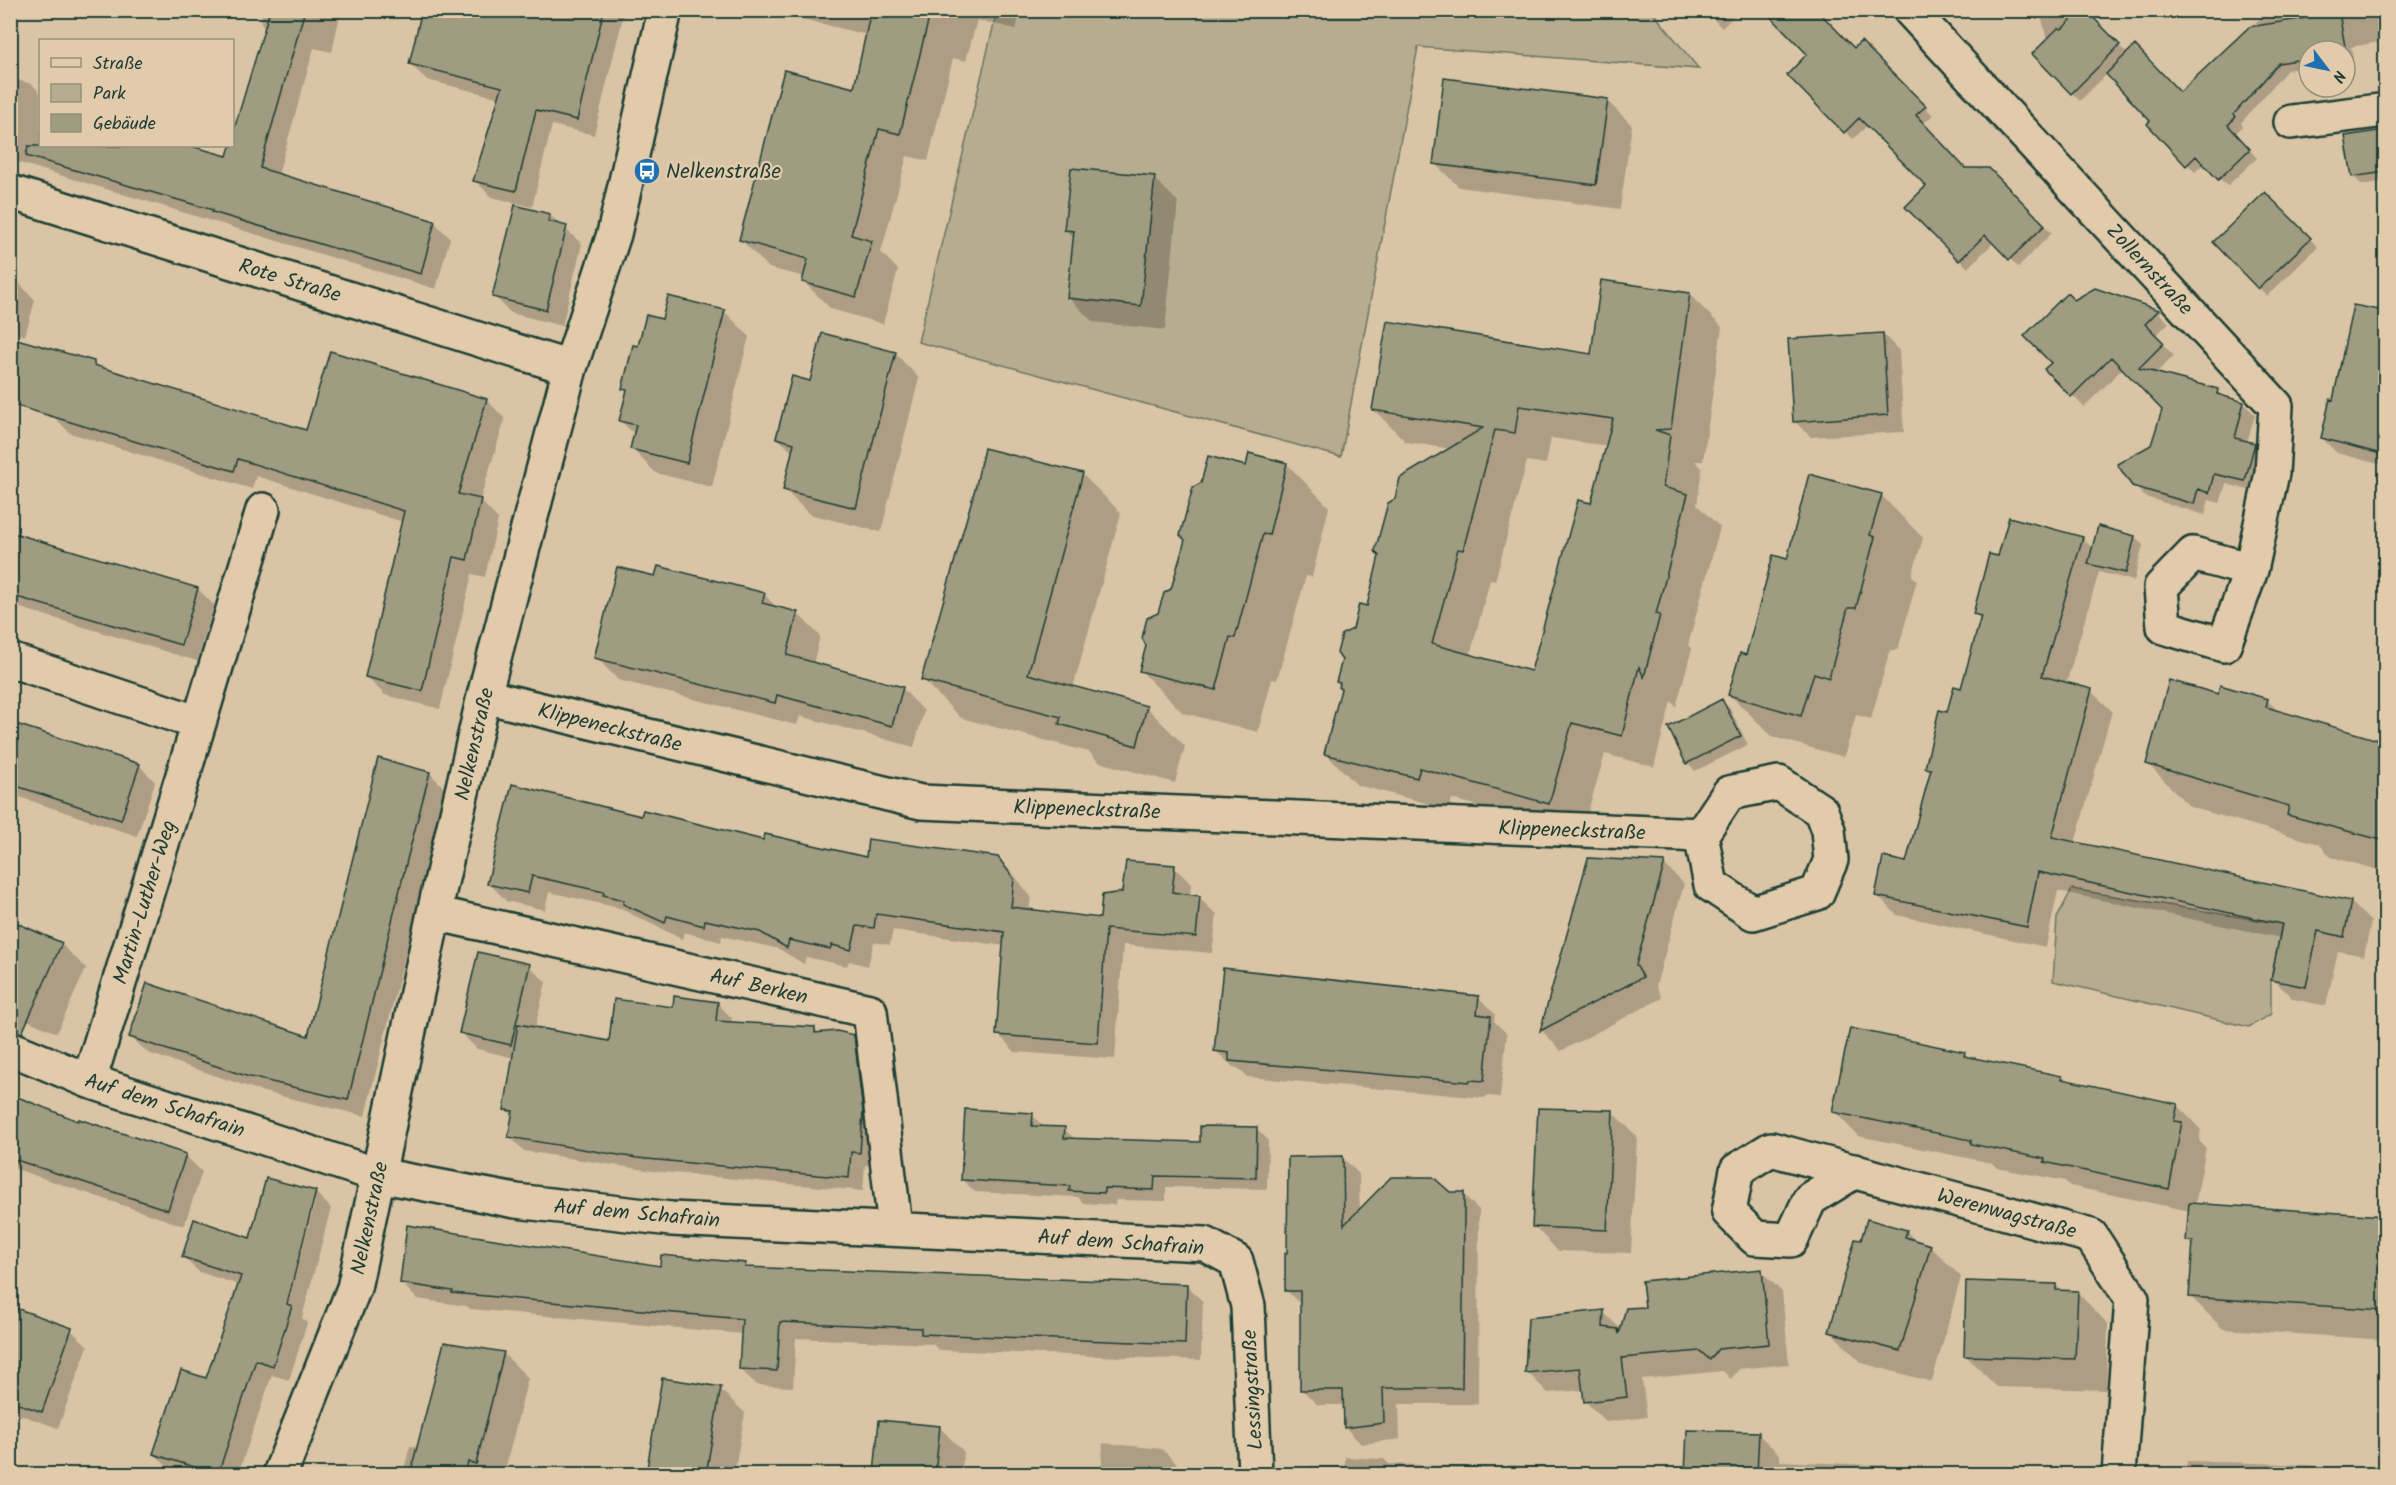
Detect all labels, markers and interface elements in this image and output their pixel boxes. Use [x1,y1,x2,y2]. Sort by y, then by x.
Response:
legend [39,39,234,147]
north arrow [2297,39,2357,99]
text: Straße [93,50,143,79]
text: N [2325,65,2352,87]
text: Park [93,80,126,109]
text: Gebäude [93,110,156,139]
bus stop icon: Nelkenstraße [632,156,662,186]
place label: Nelkenstraße [666,156,781,189]
street label: Zollernstraße [2097,216,2201,324]
street label: Rote Straße [234,250,345,313]
street label: Nelkenstraße [446,684,505,804]
street label: Klippeneckstraße [534,695,686,762]
street label: Klippeneckstraße [1013,791,1162,830]
street label: Klippeneckstraße [1498,812,1647,851]
street label: Martin-Luther-Weg [105,816,186,989]
street label: Auf Berken [706,960,811,1015]
street label: Auf dem Schafrain [80,1065,249,1148]
street label: Nelkenstraße [342,1158,399,1278]
street label: Werenwagstraße [1933,1180,2080,1249]
street label: Auf dem Schafrain [552,1191,721,1238]
street label: Auf dem Schafrain [1037,1221,1205,1266]
street label: Lessingstraße [1234,1328,1273,1451]

